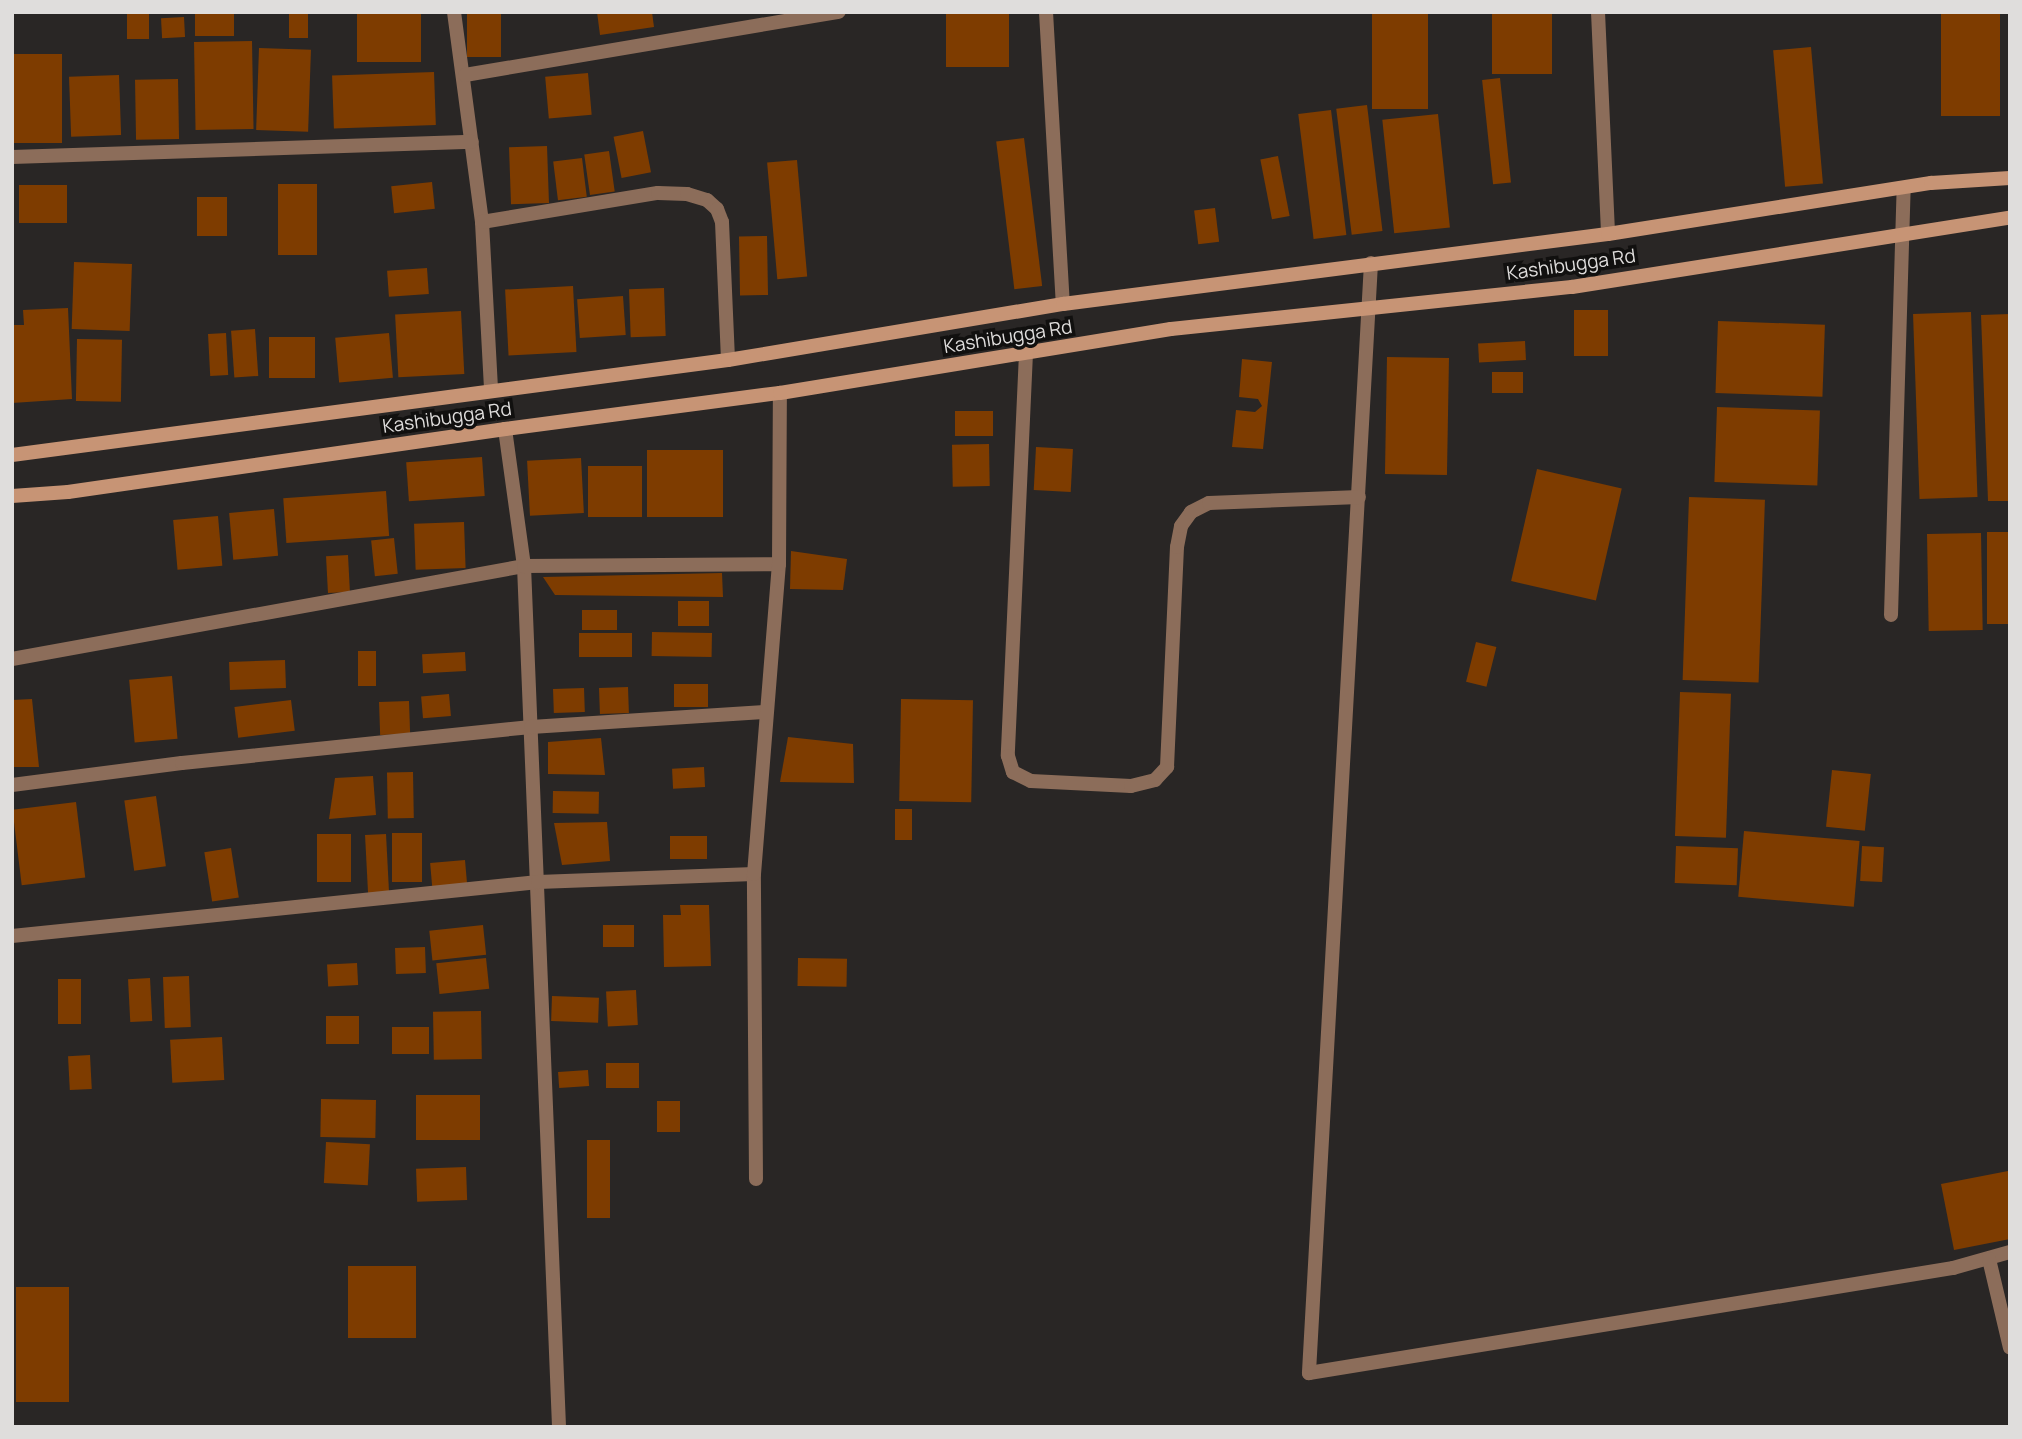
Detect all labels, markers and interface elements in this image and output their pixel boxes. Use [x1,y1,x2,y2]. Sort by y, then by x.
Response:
street label: Kashibugga Rd [1505,245,1637,285]
street label: Kashibugga Rd [942,316,1074,358]
street label: Kashibugga Rd [381,398,513,438]

